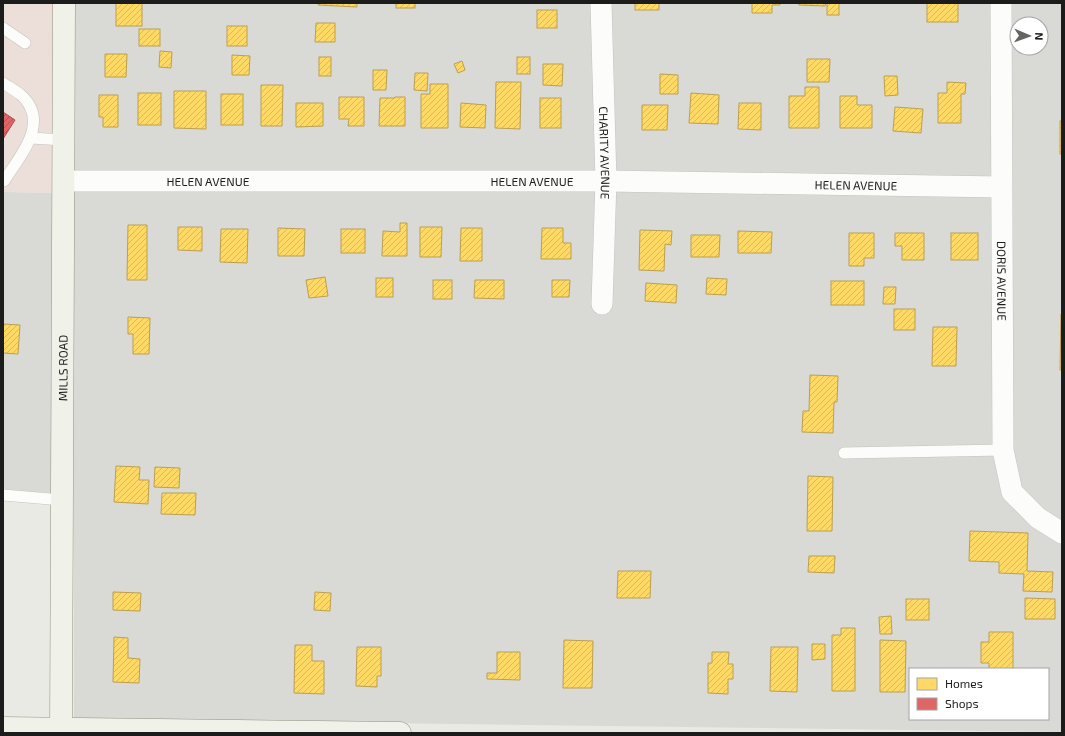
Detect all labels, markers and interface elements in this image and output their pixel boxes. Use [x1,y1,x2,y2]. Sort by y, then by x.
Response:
north arrow [1009,16,1049,56]
text: N [1033,32,1046,41]
street label: CHARITY AVENUE [597,106,613,200]
street label: HELEN AVENUE [167,174,250,188]
street label: HELEN AVENUE [491,174,574,188]
street label: HELEN AVENUE [814,177,898,192]
street label: DORIS AVENUE [995,241,1009,321]
street label: MILLS ROAD [55,335,70,401]
legend [909,668,1049,720]
text: Homes [945,676,983,690]
text: Shops [945,696,979,710]

